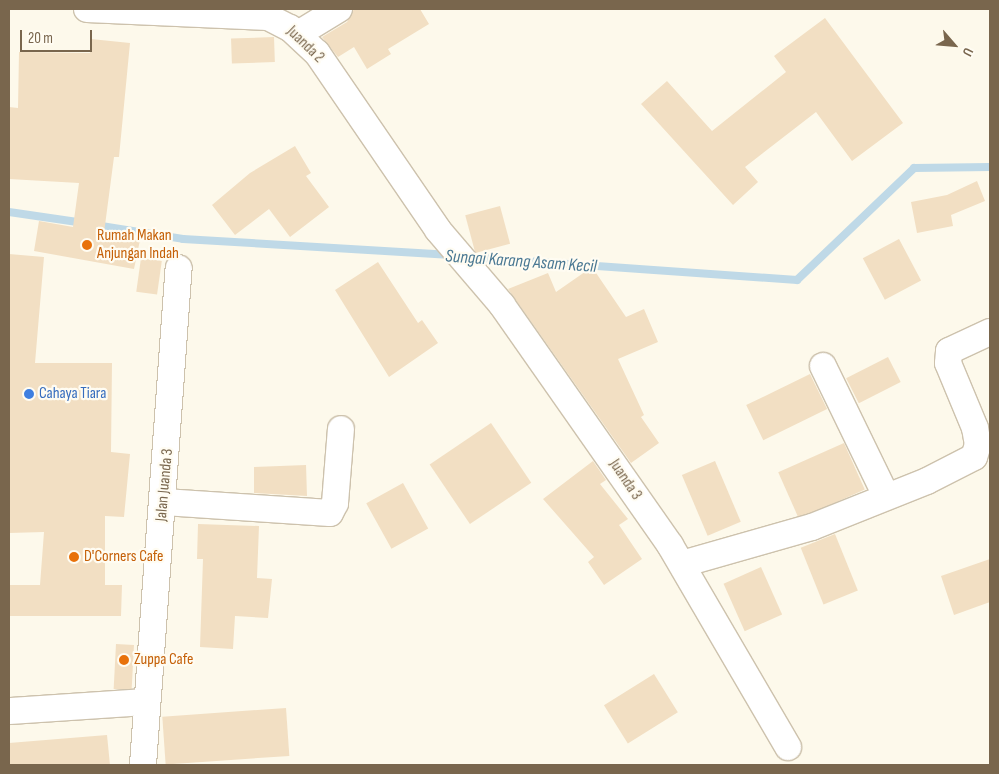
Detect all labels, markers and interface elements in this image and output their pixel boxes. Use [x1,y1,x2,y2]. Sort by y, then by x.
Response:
scale bar [22,20,95,52]
north arrow [929,20,979,70]
street label: Juanda 2 [282,22,328,68]
text: 20 m [28,29,53,48]
text: U [959,45,977,59]
place label: Rumah Makan Anjungan Indah [97,226,179,264]
marker: Rumah Makan Anjungan Indah [81,239,93,251]
water label: Sungai Karang Asam Kecil [445,246,597,278]
place label: Cahaya Tiara [39,384,106,404]
marker: Cahaya Tiara [23,388,35,400]
street label: Jalan Juanda 3 [152,448,178,522]
street label: Juanda 3 [604,456,646,504]
place label: D'Corners Cafe [84,547,164,567]
marker: D'Corners Cafe [68,551,80,563]
place label: Zuppa Cafe [134,650,193,670]
marker: Zuppa Cafe [118,654,130,666]

